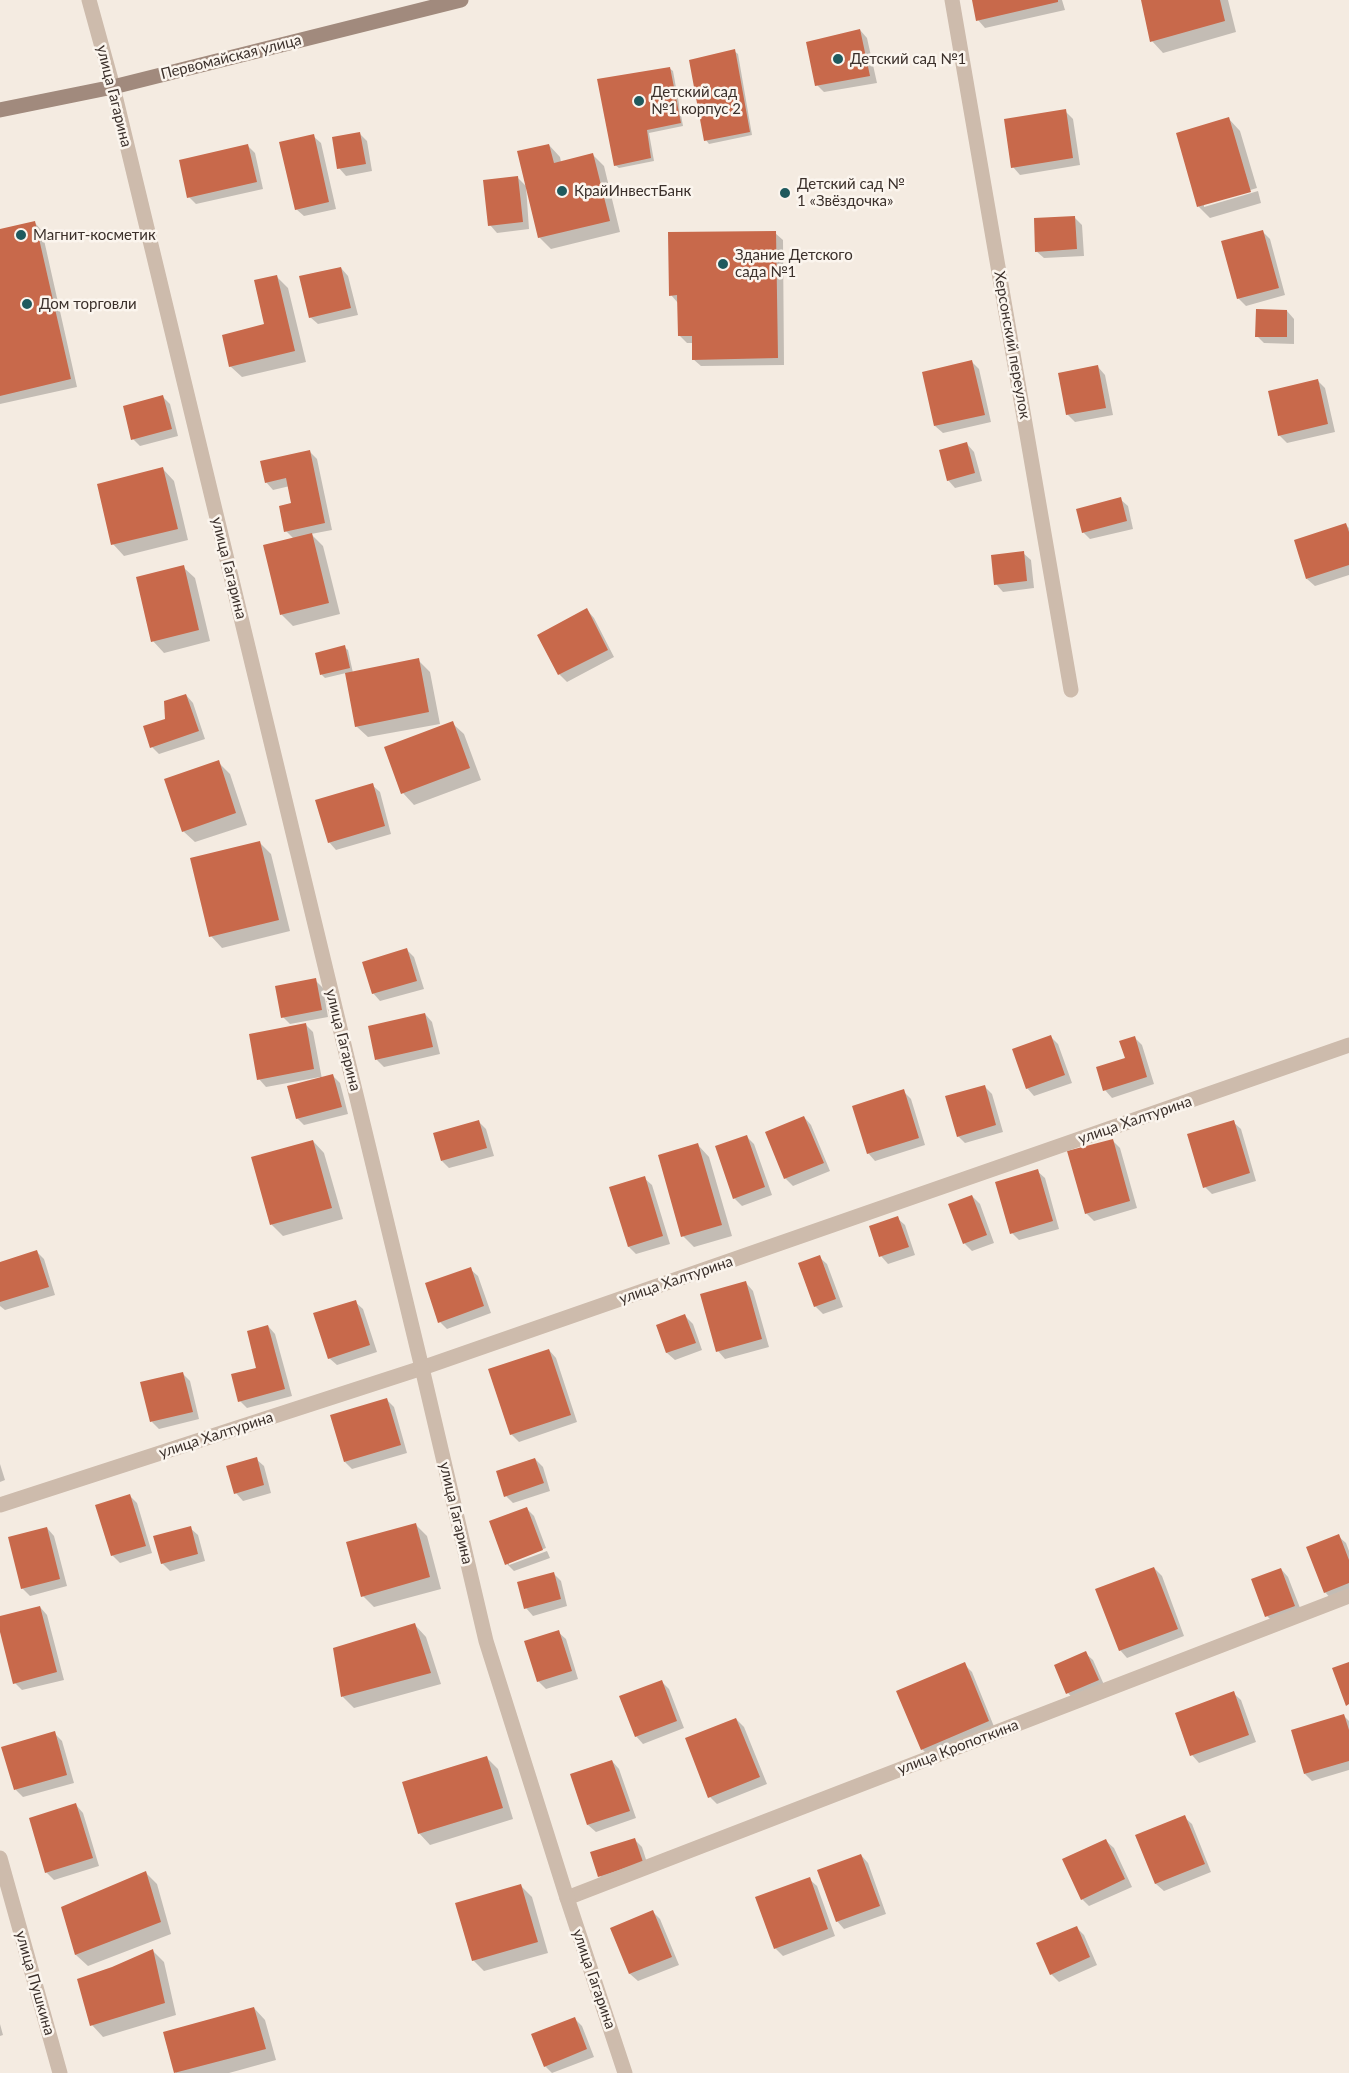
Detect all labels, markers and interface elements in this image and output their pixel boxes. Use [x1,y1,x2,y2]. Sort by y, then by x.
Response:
street label: Первомайская улица [159,31,303,83]
street label: улица Гагарина [93,43,135,149]
place label: Детский сад №1 [850,50,966,68]
marker: Детский сад №1 [831,52,845,66]
place label: Детский сад №1 корпус 2 [651,83,741,118]
marker: Детский сад №1 корпус 2 [632,94,646,108]
place label: Детский сад № 1 «Звёздочка» [797,175,905,210]
place label: КрайИнвестБанк [574,182,691,200]
marker: КрайИнвестБанк [555,184,569,198]
marker: Детский сад № 1 «Звёздочка» [778,186,792,200]
place label: Магнит-косметик [33,226,156,244]
marker: Магнит-косметик [14,228,28,242]
place label: Здание Детского сада №1 [735,246,853,281]
marker: Здание Детского сада №1 [716,257,730,271]
street label: Херсонский переулок [990,270,1034,420]
place label: Дом торговли [39,295,137,313]
marker: Дом торговли [20,297,34,311]
street label: улица Гагарина [208,515,250,621]
street label: улица Гагарина [322,987,364,1093]
street label: улица Халтурина [1076,1092,1194,1148]
street label: улица Халтурина [617,1252,735,1308]
street label: улица Халтурина [157,1408,275,1462]
street label: улица Гагарина [435,1460,477,1566]
street label: улица Кропоткина [895,1716,1021,1778]
street label: улица Гагарина [568,1927,620,2031]
street label: улица Пушкина [11,1929,59,2037]

